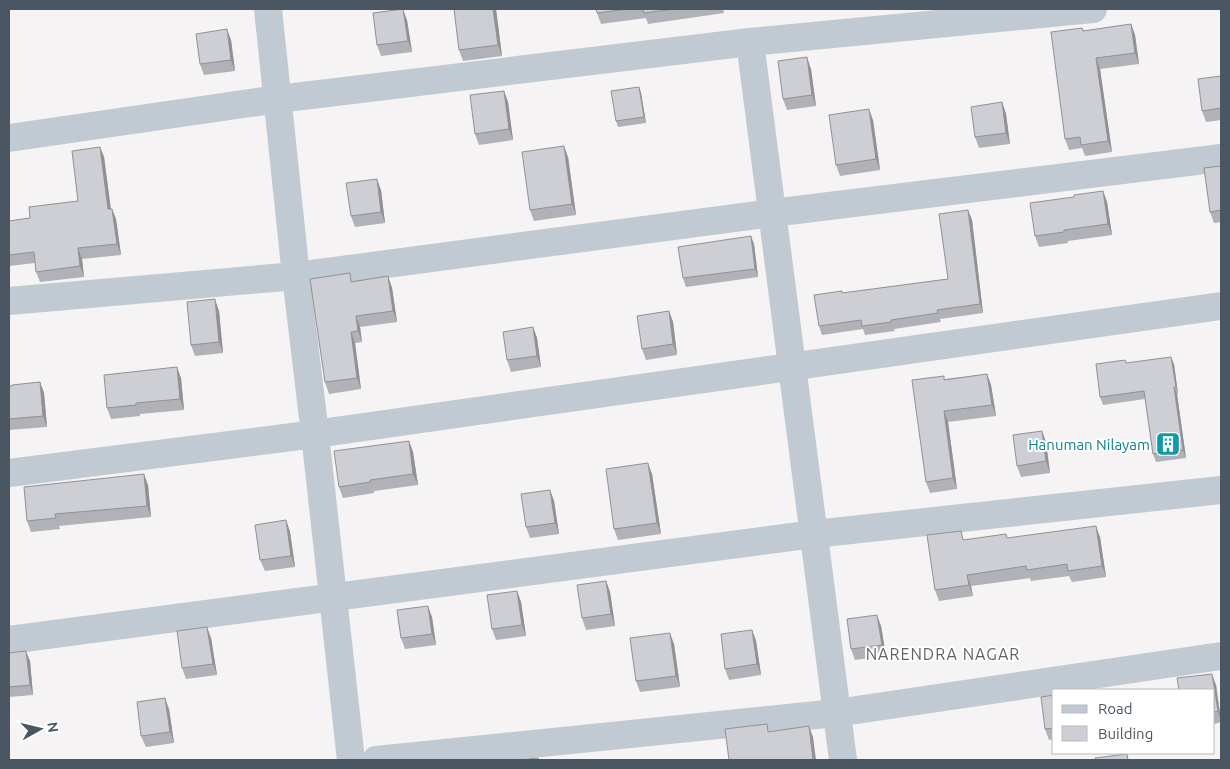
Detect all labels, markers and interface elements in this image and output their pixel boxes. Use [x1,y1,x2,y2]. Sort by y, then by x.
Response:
building icon: Hanuman Nilayam [1155,431,1181,457]
place label: Hanuman Nilayam [1028,436,1150,453]
district label: NARENDRA NAGAR [866,645,1020,663]
legend [1052,689,1215,754]
text: Road [1098,700,1133,717]
north arrow [15,704,65,754]
text: N [44,721,62,733]
text: Building [1098,725,1153,742]

